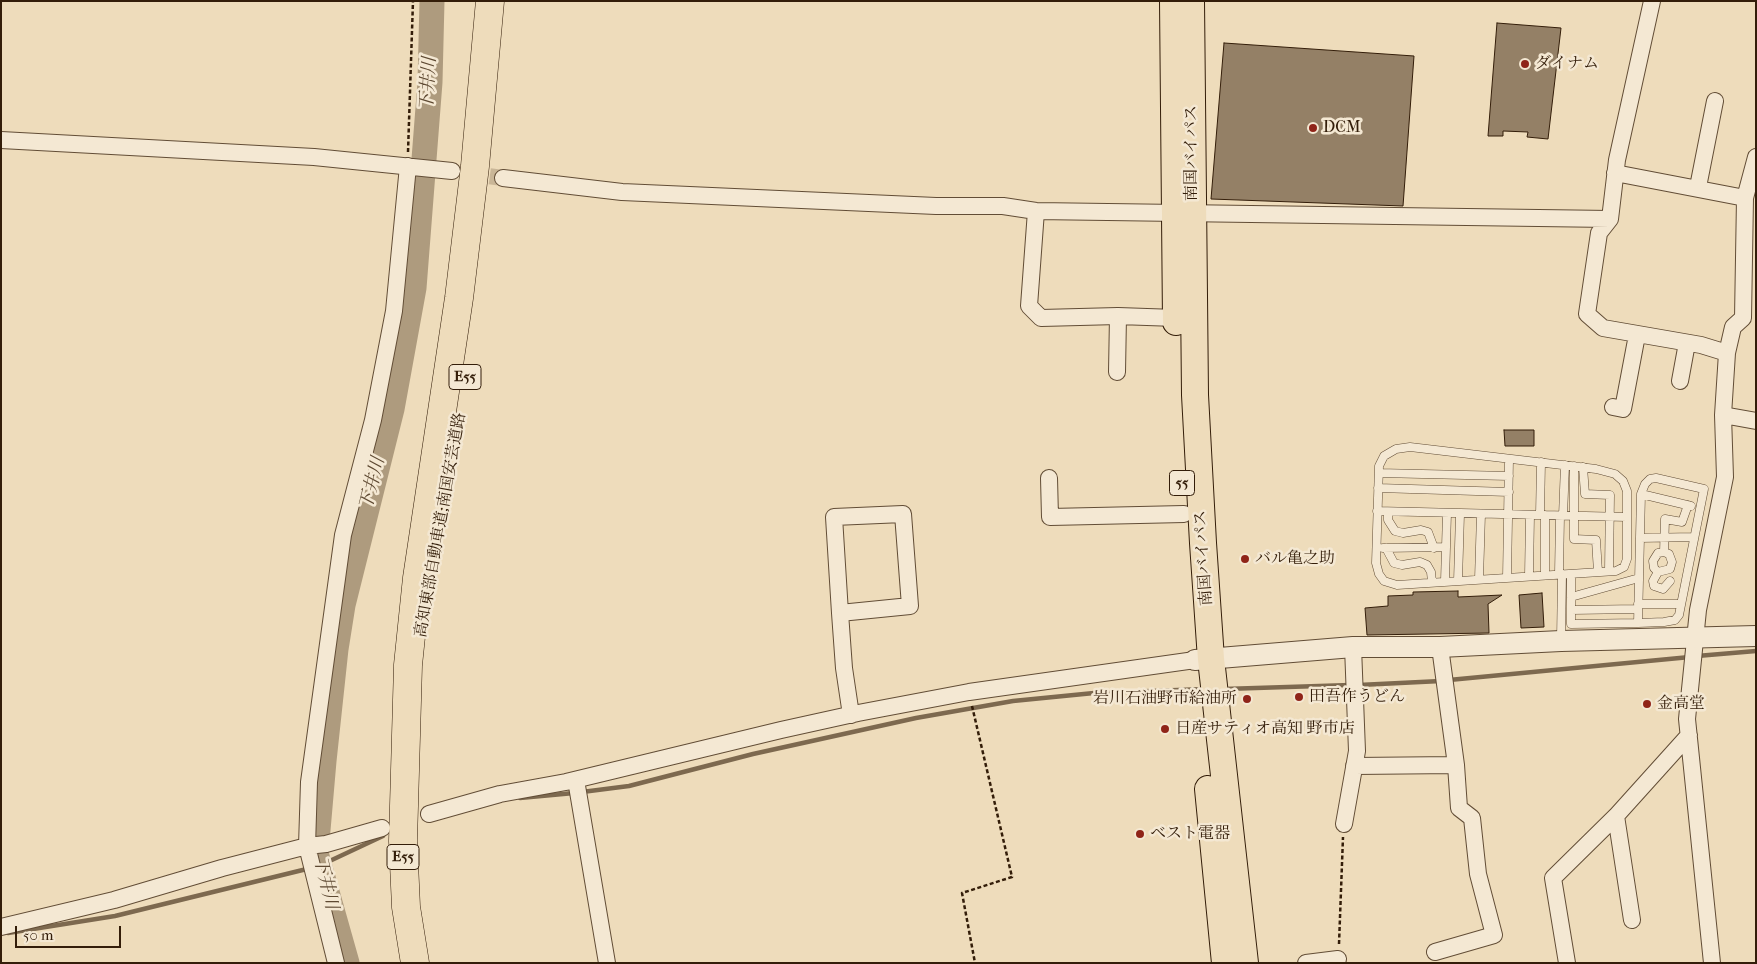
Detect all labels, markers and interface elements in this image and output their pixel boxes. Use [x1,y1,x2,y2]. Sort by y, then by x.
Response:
place label: ダイナム [1535,54,1599,74]
water label: 下井川 [417,56,441,112]
marker: ダイナム [1519,58,1531,70]
street label: 南国バイパス [1182,105,1202,201]
place label: DCM [1323,118,1361,138]
marker: DCM [1307,122,1319,134]
road number: E55 [449,364,481,390]
street label: 高知東部自動車道;南国安芸道路 [412,411,470,639]
water label: 下井川 [356,455,390,513]
road number: 55 [1170,470,1194,496]
street label: 南国バイパス [1191,509,1217,607]
place label: バル亀之助 [1255,549,1335,569]
marker: バル亀之助 [1239,553,1251,565]
place label: 田吾作うどん [1309,687,1405,707]
place label: 岩川石油野市給油所 [1093,689,1237,709]
marker: 田吾作うどん [1293,691,1305,703]
marker: 岩川石油野市給油所 [1241,693,1253,705]
place label: 金高堂 [1657,694,1705,714]
marker: 金高堂 [1641,698,1653,710]
place label: 日産サティオ高知 野市店 [1175,719,1354,739]
marker: 日産サティオ高知 野市店 [1159,723,1171,735]
place label: ベスト電器 [1150,824,1230,844]
marker: ベスト電器 [1134,828,1146,840]
road number: E55 [387,844,419,870]
water label: 下井川 [308,854,342,912]
scale bar [18,916,124,948]
text: 50 m [23,926,53,944]

